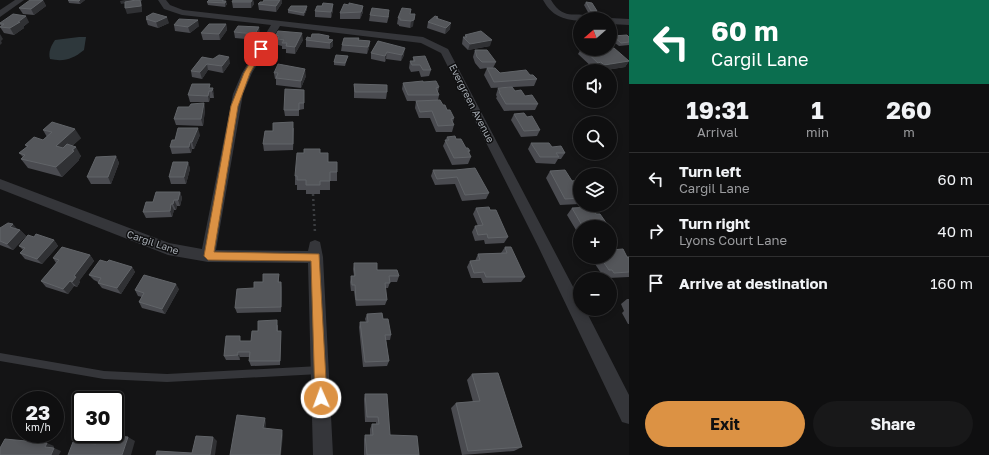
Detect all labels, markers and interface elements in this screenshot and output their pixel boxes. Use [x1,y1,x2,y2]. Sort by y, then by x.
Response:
north arrow [573,12,617,56]
map controls [573,12,617,316]
text: 60 m [711,14,778,47]
icon: left [645,16,697,68]
pin [244,32,278,66]
icon: arrive [250,38,272,60]
text: Cargil Lane [711,48,809,70]
street label: Evergreen Avenue [447,62,497,144]
button: sound [573,64,617,108]
text: 19:31 [686,95,749,124]
text: 1 [811,95,824,124]
text: 260 [886,95,932,124]
button: search [573,116,617,160]
text: Arrival [697,124,738,140]
text: min [806,124,829,140]
text: m [903,124,915,140]
text: Turn left [679,162,741,180]
button: layers [573,168,617,212]
icon: left [645,168,667,190]
text: 60 m [938,170,973,188]
text: Cargil Lane [679,180,749,196]
text: Turn right [679,214,750,232]
button: + [573,220,617,264]
icon: right [645,220,667,242]
text: 40 m [938,222,973,240]
street label: Cargil Lane [125,228,181,257]
text: Lyons Court Lane [679,232,787,248]
button: − [573,272,617,316]
icon: arrive [645,272,667,294]
text: Arrive at destination [679,274,828,292]
text: 160 m [930,274,973,292]
position arrow [300,377,342,419]
speed limit sign: 30 [72,391,124,443]
text: 23 [26,400,50,424]
button: Exit [645,401,805,447]
button: Share [813,401,973,447]
text: km/h [25,421,51,433]

